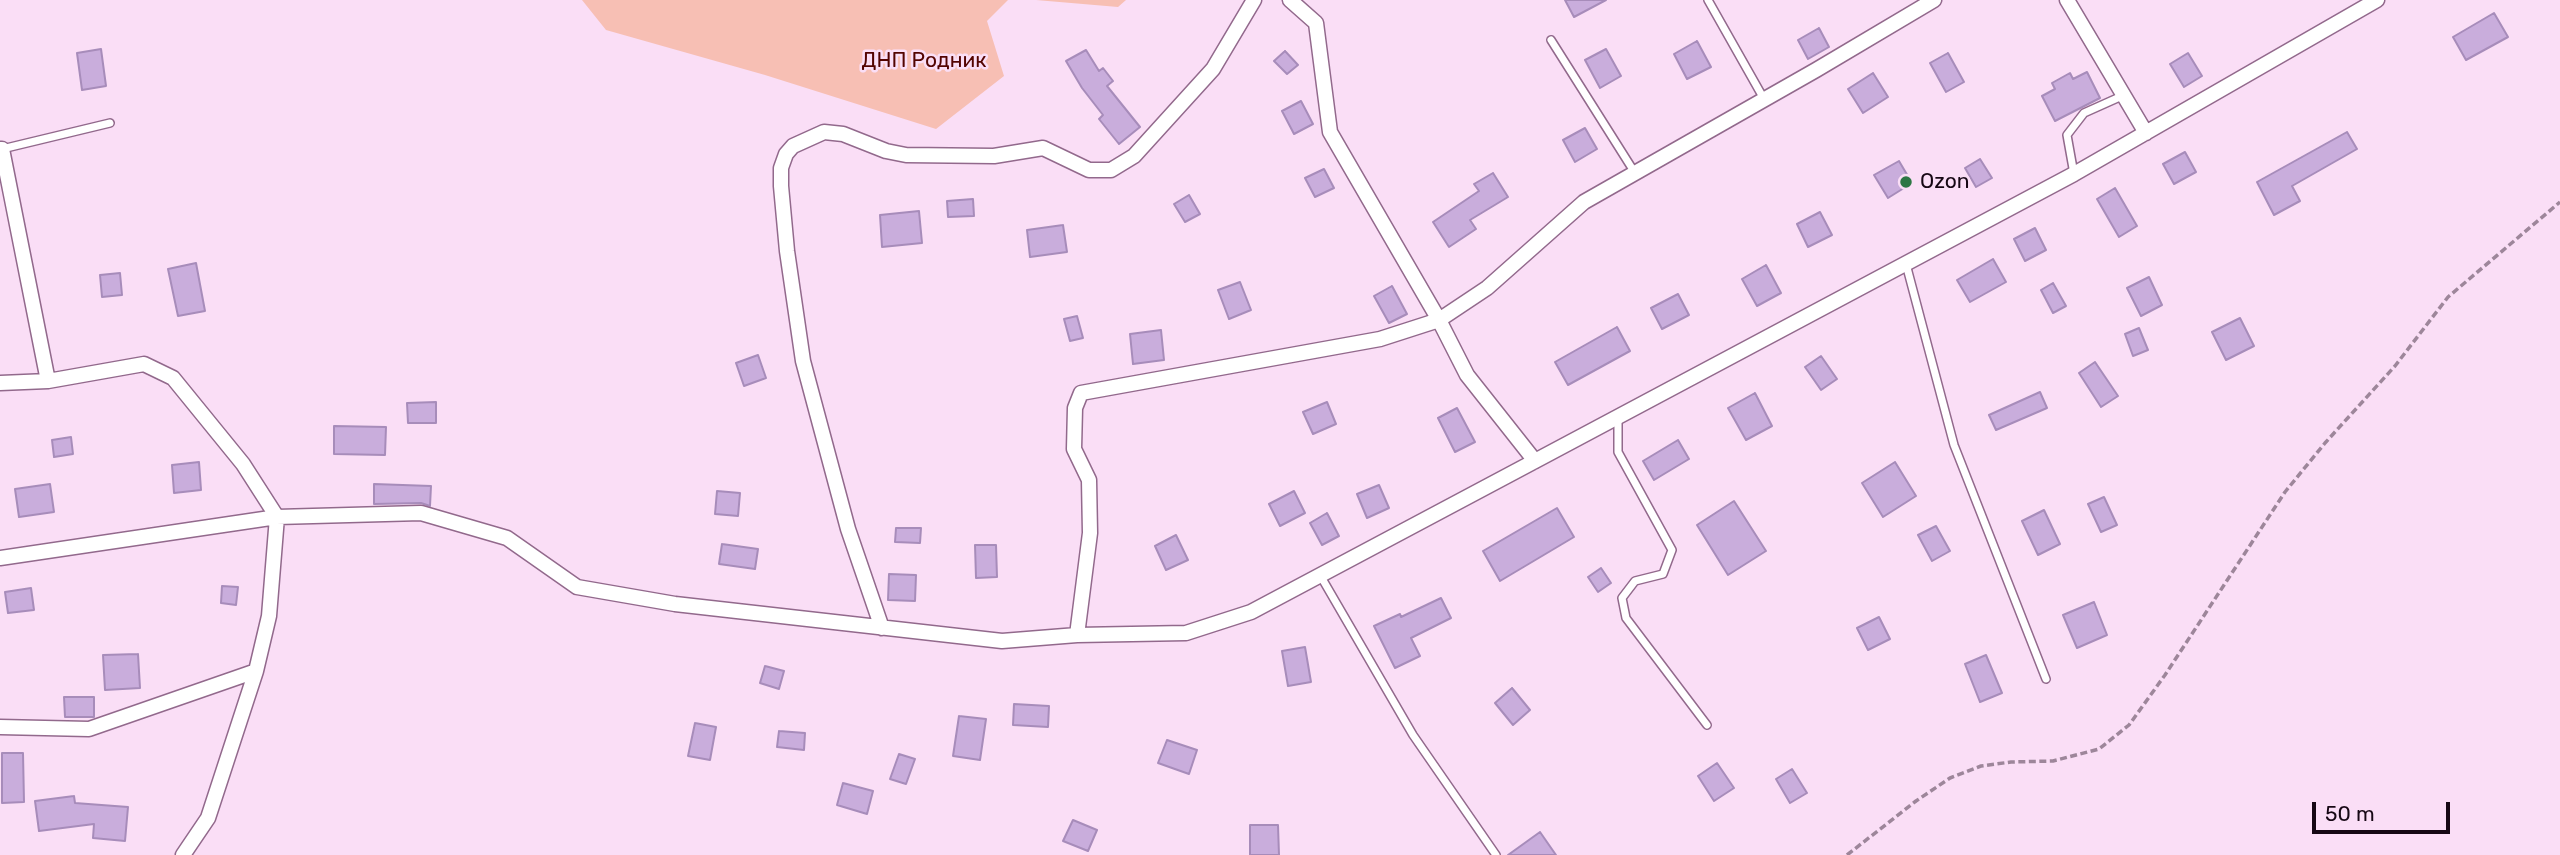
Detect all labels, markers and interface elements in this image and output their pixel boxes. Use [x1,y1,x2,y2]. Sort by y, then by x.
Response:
park label: ДНП Родник [862,48,986,74]
place label: Ozon [1920,169,1970,195]
marker: Ozon [1898,174,1914,190]
scale bar [2315,788,2453,832]
text: 50 m [2325,801,2375,826]

